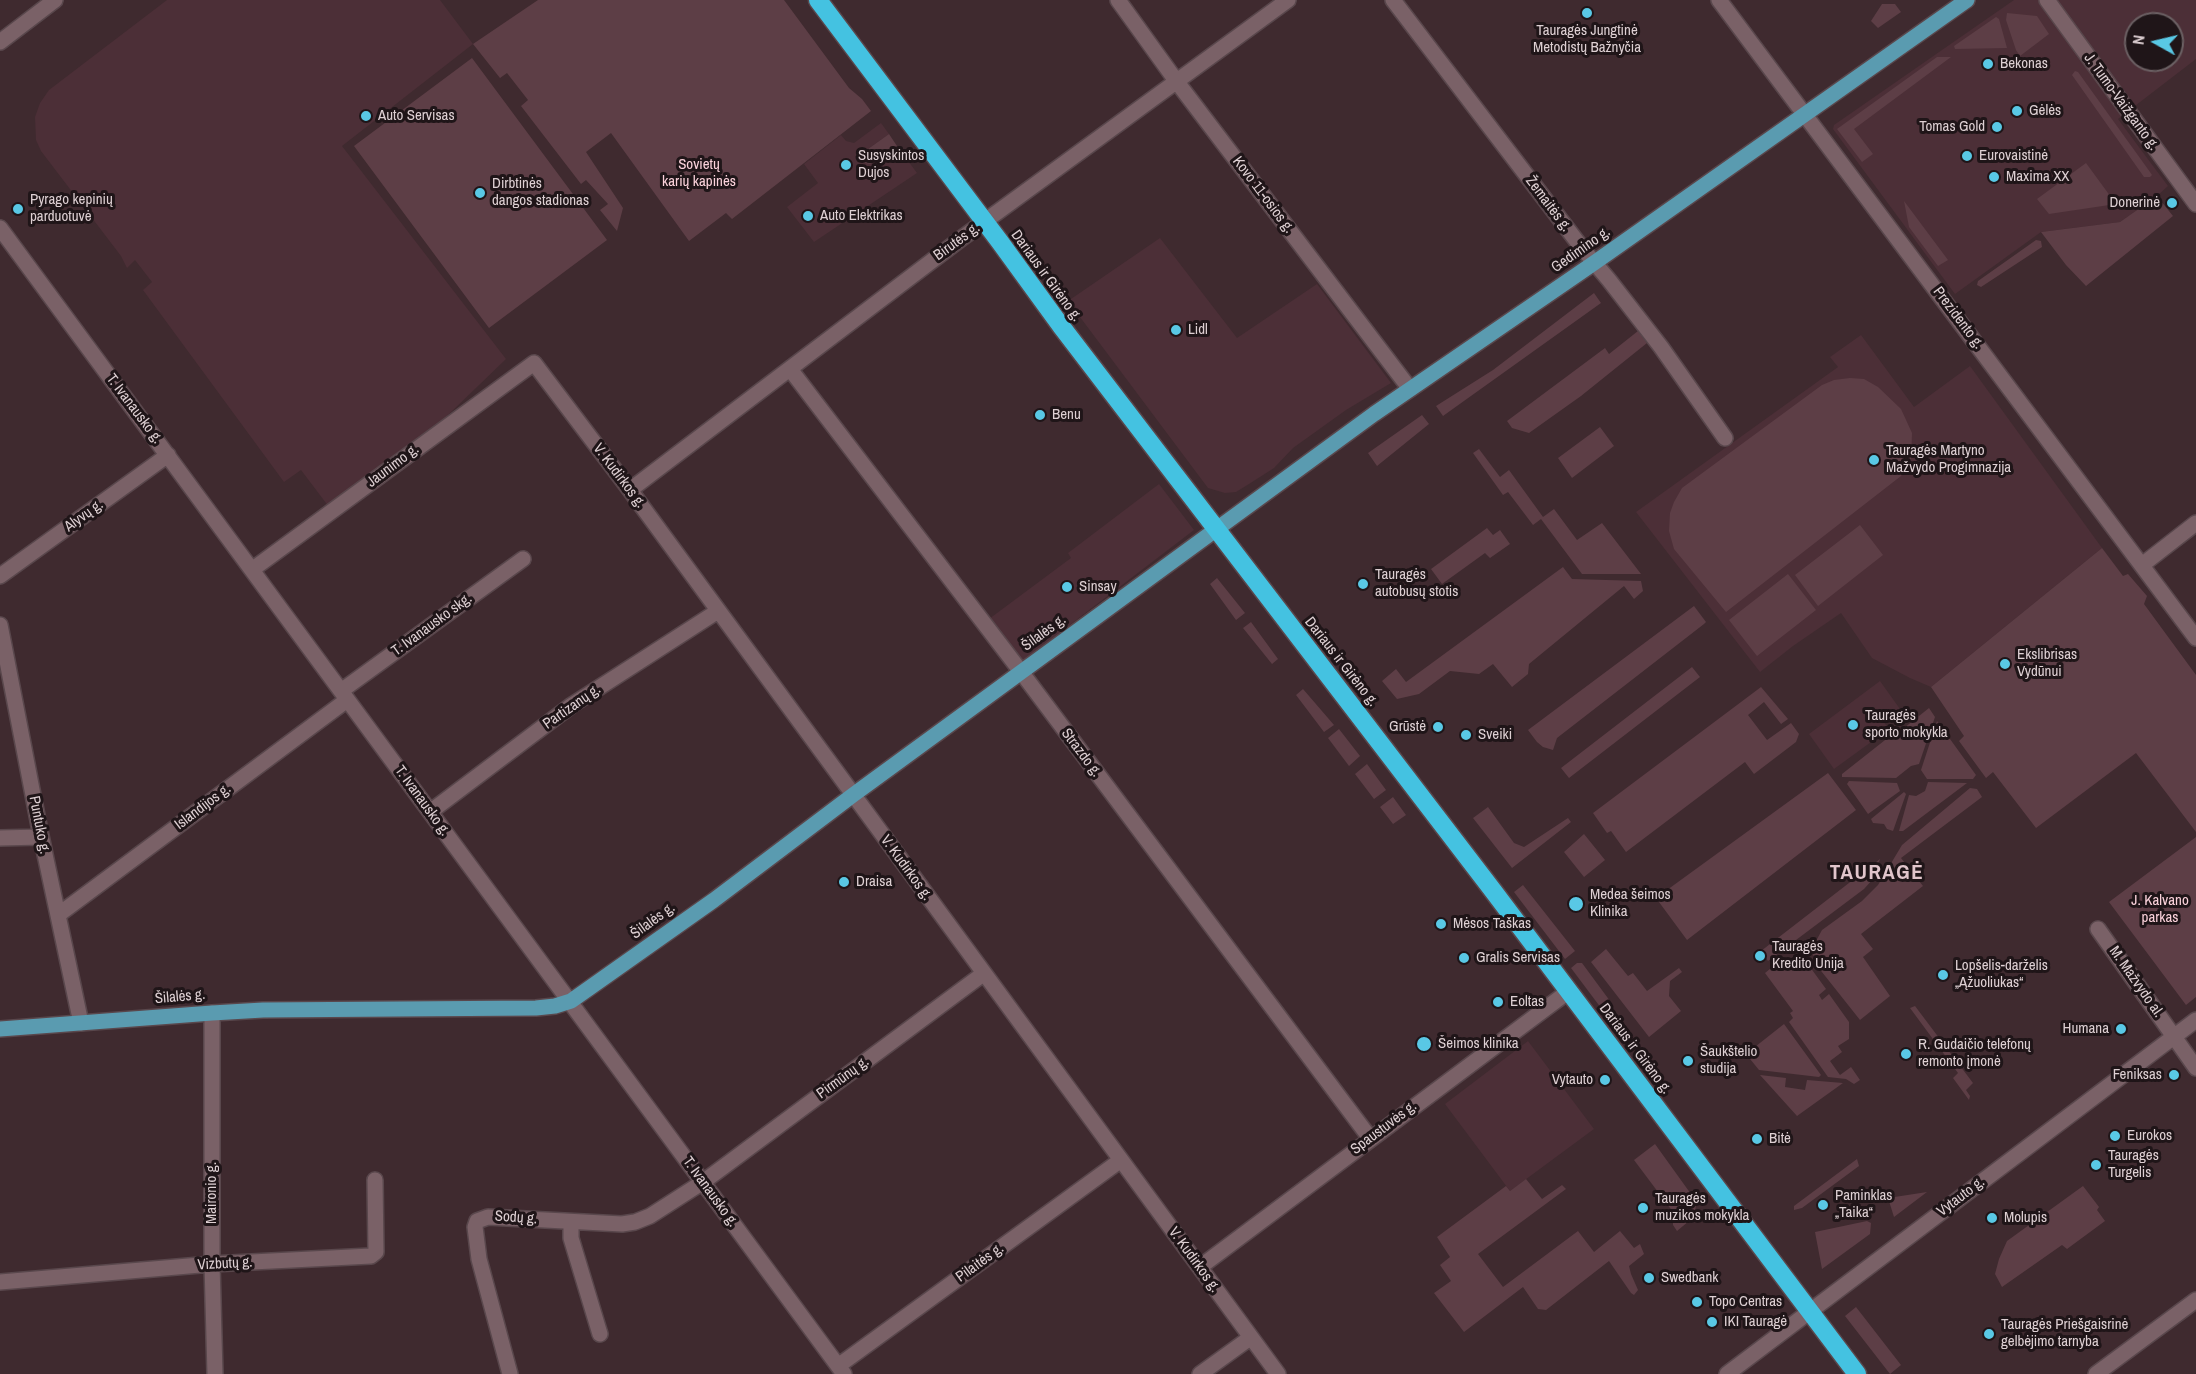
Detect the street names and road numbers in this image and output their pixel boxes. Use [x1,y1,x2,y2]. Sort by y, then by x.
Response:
street label: J. Tumo-Vaižganto g. [2080,50,2162,154]
street label: Kovo 11-osios g. [1228,153,1298,237]
street label: Žemaitės g. [1521,173,1575,235]
street label: Birutės g. [930,219,984,265]
street label: Gedimino g. [1548,223,1614,277]
street label: Dariaus ir Girėno g. [1007,227,1085,325]
street label: Prezidento g. [1929,283,1987,353]
street label: T. Ivanausko g. [102,371,166,447]
street label: V. Kudirkos g. [589,440,649,512]
street label: Jaunimo g. [363,441,423,491]
street label: Alyvų g. [61,496,107,536]
street label: T. Ivanausko skg. [388,590,476,660]
street label: Šilalės g. [1018,611,1070,655]
street label: Dariaus ir Girėno g. [1300,614,1382,710]
street label: Partizanų g. [540,681,604,733]
street label: Strazdo g. [1057,725,1105,781]
street label: T. Ivanausko g. [390,762,454,840]
street label: Islandijos g. [171,780,235,834]
street label: Puntuko g. [25,794,53,856]
street label: V. Kudirkos g. [876,832,936,904]
street label: Šilalės g. [627,899,679,943]
street label: M. Mažvydo al. [2105,943,2167,1021]
street label: Šilalės g. [154,986,206,1008]
street label: Dariaus ir Girėno g. [1595,1000,1675,1098]
street label: Pirmūnų g. [813,1053,873,1103]
street label: Spaustuvės g. [1347,1097,1421,1159]
street label: T. Ivanausko g. [678,1153,742,1231]
street label: Maironio g. [203,1162,221,1224]
street label: Vytauto g. [1934,1173,1988,1221]
street label: Sodų g. [494,1208,538,1228]
street label: V. Kudirkos g. [1164,1224,1224,1296]
street label: Pilaitės g. [953,1240,1007,1286]
street label: Vizbutų g. [197,1254,253,1274]

